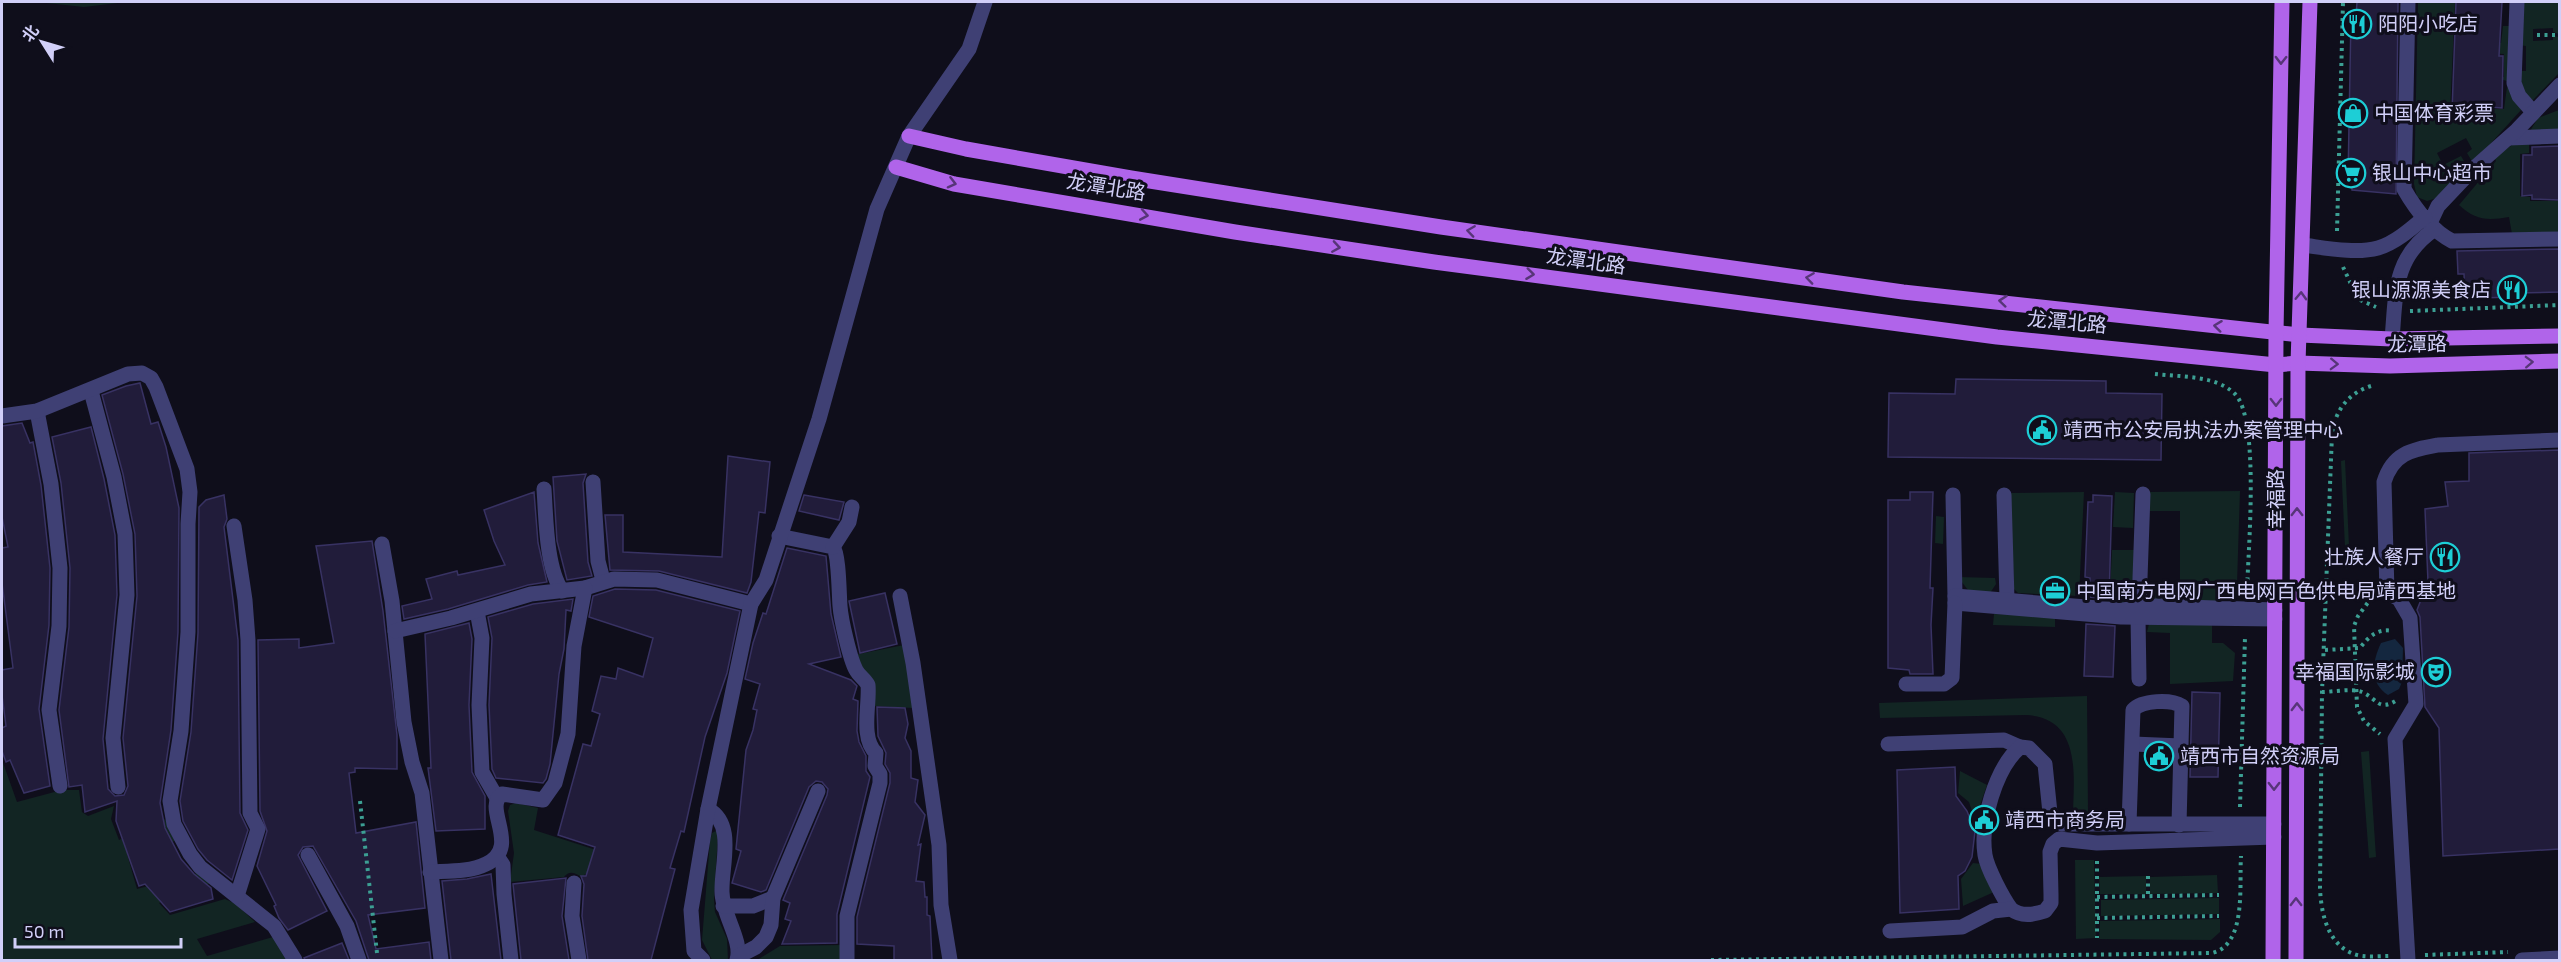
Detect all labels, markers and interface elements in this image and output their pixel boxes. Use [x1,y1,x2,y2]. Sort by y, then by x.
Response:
restaurant icon: 阳阳小吃店 [2341,8,2373,40]
place label: 阳阳小吃店 [2378,11,2478,35]
north arrow [12,12,72,72]
text: 北 [17,21,42,45]
one-way arrow [2274,55,2287,64]
shop icon: 中国体育彩票 [2337,97,2369,129]
place label: 中国体育彩票 [2374,100,2494,124]
supermarket icon: 银山中心超市 [2335,157,2367,189]
place label: 银山中心超市 [2372,160,2492,184]
street label: 龙潭北路 [1065,168,1148,204]
one-way arrow [947,175,957,188]
one-way arrow [1139,208,1149,221]
one-way arrow [1466,225,1475,238]
one-way arrow [1331,240,1341,253]
street label: 龙潭北路 [1545,243,1627,277]
one-way arrow [1525,268,1534,280]
one-way arrow [1805,273,1814,285]
restaurant icon: 银山源源美食店 [2496,274,2528,306]
place label: 银山源源美食店 [2351,277,2491,301]
one-way arrow [2295,292,2308,301]
one-way arrow [1999,295,2008,308]
street label: 龙潭北路 [2026,306,2108,336]
one-way arrow [2213,321,2222,333]
street label: 龙潭路 [2387,330,2447,356]
one-way arrow [2525,355,2534,368]
one-way arrow [2330,358,2339,370]
one-way arrow [2269,397,2282,406]
public building icon: 靖西市公安局执法办案管理中心 [2026,414,2058,446]
place label: 靖西市公安局执法办案管理中心 [2063,417,2343,441]
street label: 幸福路 [2263,469,2287,529]
one-way arrow [2291,508,2303,517]
restaurant icon: 壮族人餐厅 [2429,541,2461,573]
place label: 壮族人餐厅 [2324,544,2424,568]
office icon: 中国南方电网广西电网百色供电局靖西基地 [2039,575,2071,607]
place label: 中国南方电网广西电网百色供电局靖西基地 [2076,578,2456,602]
theatre icon: 幸福国际影城 [2420,656,2452,688]
place label: 幸福国际影城 [2295,659,2415,683]
one-way arrow [2290,703,2303,712]
public building icon: 靖西市自然资源局 [2143,740,2175,772]
place label: 靖西市自然资源局 [2180,743,2340,767]
one-way arrow [2268,781,2280,790]
public building icon: 靖西市商务局 [1968,804,2000,836]
place label: 靖西市商务局 [2005,807,2125,831]
one-way arrow [2290,898,2302,907]
scale bar [15,911,182,949]
text: 50 m [24,920,64,942]

